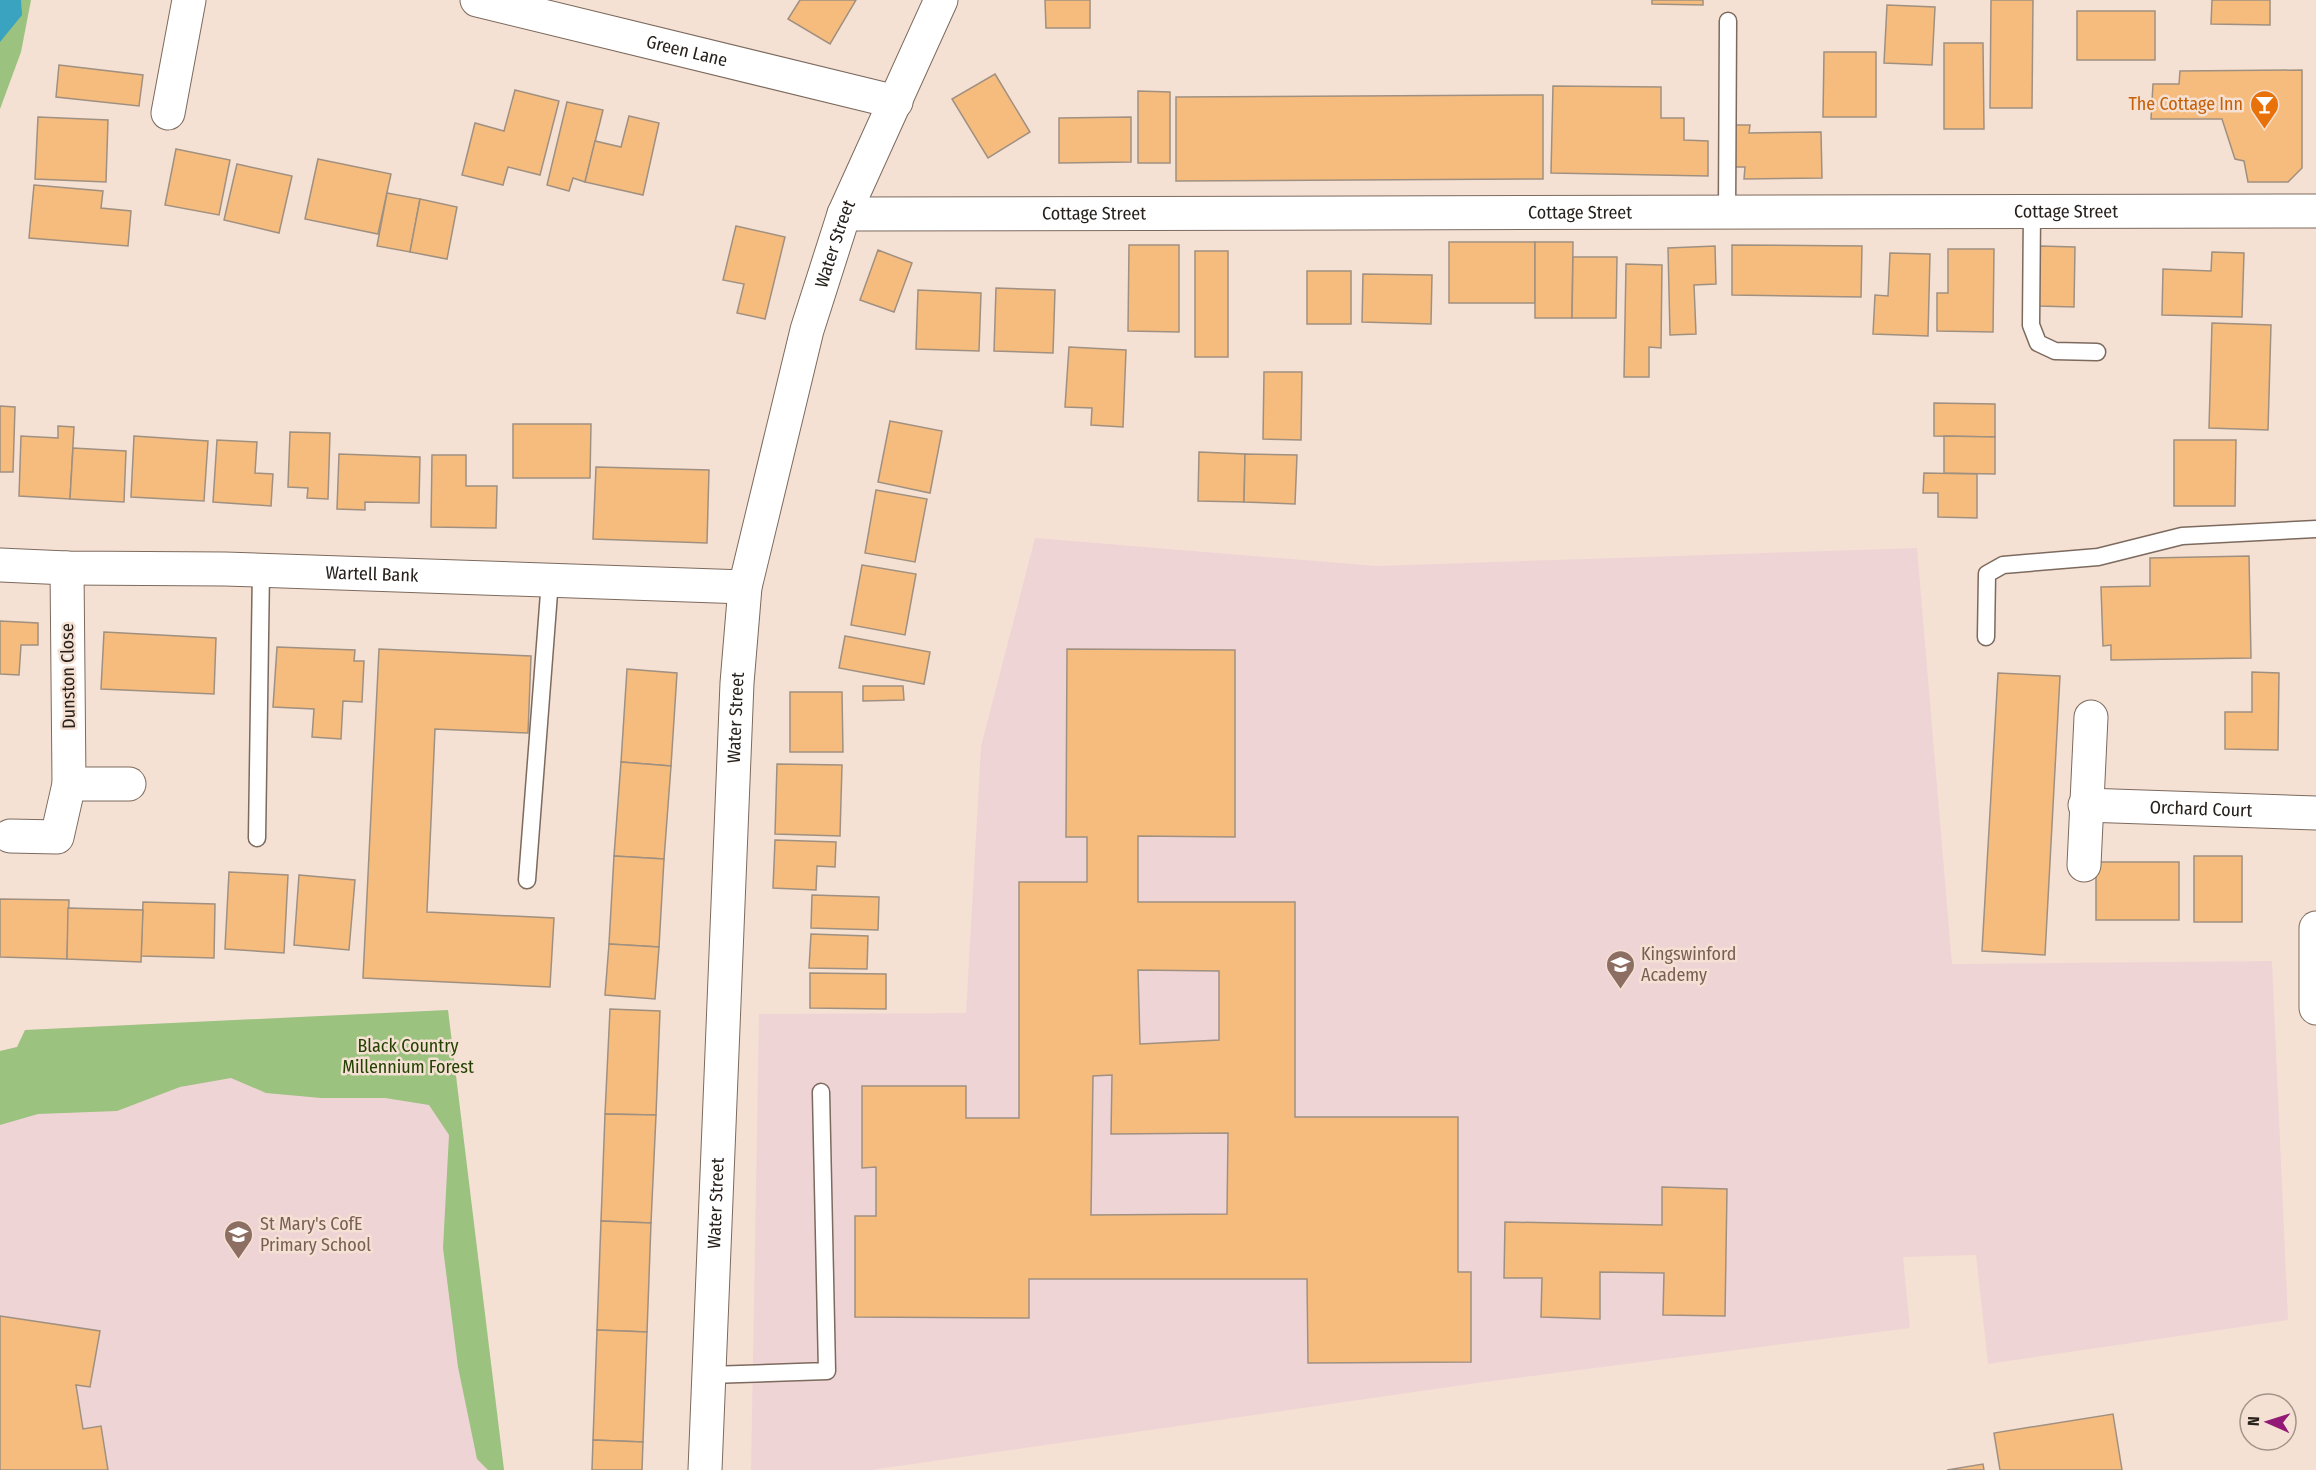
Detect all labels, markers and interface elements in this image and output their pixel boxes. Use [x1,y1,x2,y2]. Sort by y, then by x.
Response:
street label: Green Lane [644,31,730,72]
bar icon: The Cottage Inn [2248,88,2280,130]
place label: The Cottage Inn [2129,93,2243,115]
street label: Water Street [810,196,860,290]
street label: Cottage Street [2014,200,2118,223]
street label: Cottage Street [1528,201,1632,224]
street label: Cottage Street [1042,202,1146,225]
street label: Wartell Bank [325,561,419,587]
street label: Dunston Close [56,623,80,729]
street label: Water Street [723,671,749,764]
street label: Orchard Court [2149,796,2253,822]
place label: Kingswinford Academy [1641,943,1736,986]
school or university icon: Kingswinford Academy [1604,948,1636,990]
park label: Black Country Millennium Forest [342,1035,474,1078]
street label: Water Street [703,1157,729,1249]
place label: St Mary's CofE Primary School [260,1213,371,1256]
school or university icon: St Mary's CofE Primary School [223,1218,255,1260]
north arrow [2238,1392,2298,1452]
text: N [2244,1416,2263,1427]

